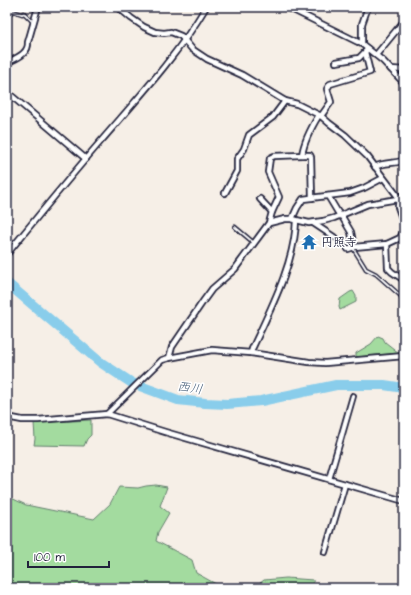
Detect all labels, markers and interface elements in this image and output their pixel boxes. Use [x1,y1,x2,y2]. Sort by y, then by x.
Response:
temple icon: 円照寺 [300,233,318,251]
place label: 円照寺 [321,234,357,251]
water label: 西川 [176,377,204,399]
scale bar [28,543,109,569]
text: 100 m [34,549,65,566]

